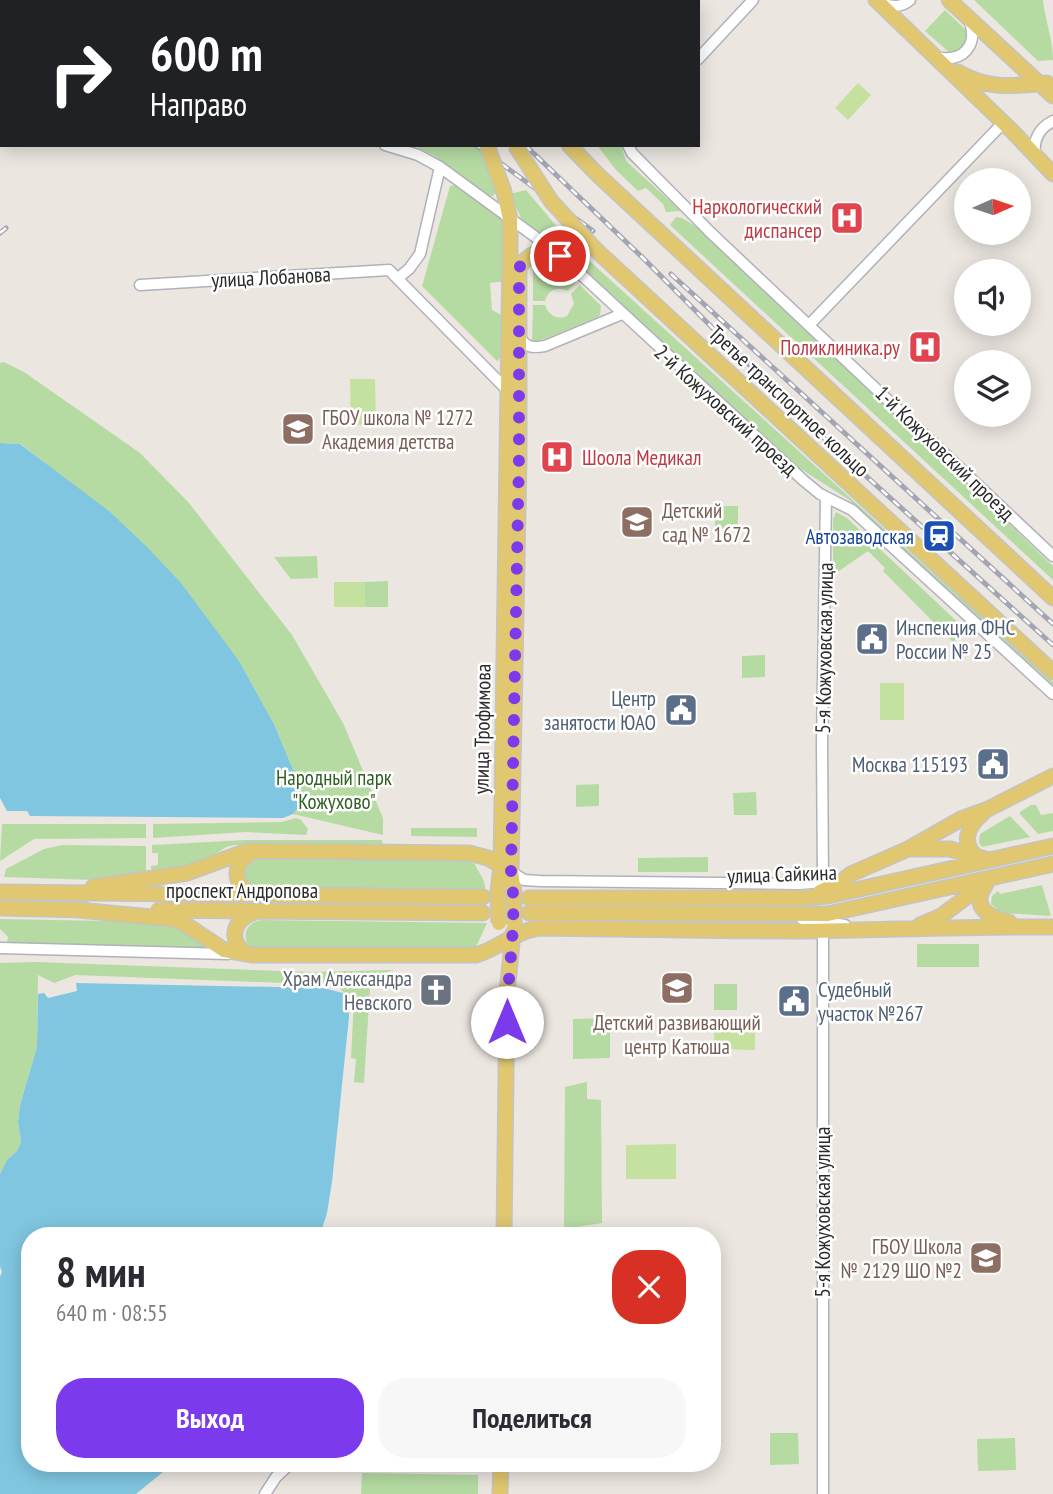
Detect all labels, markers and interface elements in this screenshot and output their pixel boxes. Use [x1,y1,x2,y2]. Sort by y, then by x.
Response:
text: 600 m [150,21,263,85]
icon: right [35,28,126,119]
text: Направо [150,83,247,125]
north arrow [954,168,1031,245]
map controls [954,168,1031,427]
place label: Наркологический диспансер [692,193,822,244]
hospital icon: Наркологический диспансер [828,199,866,237]
pin [530,226,590,286]
icon: arrive [541,237,579,275]
button: sound [954,259,1031,336]
street label: улица Лобанова [211,260,331,294]
street label: Третье транспортное кольцо [703,319,875,483]
hospital icon: Поликлиника.ру [906,328,944,366]
place label: Поликлиника.ру [780,334,900,361]
street label: 2-й Кожуховский проезд [649,339,803,481]
button: layers [954,350,1031,427]
street label: 1-й Кожуховский проезд [870,380,1020,526]
place label: ГБОУ школа № 1272 Академия детства [322,404,474,455]
school or university icon: ГБОУ школа № 1272 Академия детства [279,410,317,448]
hospital icon: Шоола Медикал [538,438,576,476]
place label: Шоола Медикал [582,444,701,471]
place label: Детский сад № 1672 [662,497,751,548]
school or university icon: Детский сад № 1672 [618,503,656,541]
station icon: Автозаводская [920,517,958,555]
place label: Автозаводская [805,523,914,550]
street label: 5-я Кожуховская улица [809,562,839,734]
place label: Инспекция ФНС России № 25 [896,614,1015,665]
public building icon: Инспекция ФНС России № 25 [853,620,891,658]
street label: улица Трофимова [467,664,497,794]
place label: Центр занятости ЮАО [544,685,656,736]
public building icon: Центр занятости ЮАО [662,691,700,729]
public building icon: Москва 115193 [974,745,1012,783]
place label: Москва 115193 [852,751,968,778]
park label: Народный парк "Кожухово" [276,764,392,815]
street label: улица Сайкина [727,859,837,889]
street label: проспект Андропова [166,877,318,904]
place label: Храм Александра Невского [282,965,412,1016]
school or university icon: Детский развивающий центр Катюша [658,969,696,1007]
church icon: Храм Александра Невского [417,971,455,1009]
place label: Судебный участок №267 [818,976,924,1027]
public building icon: Судебный участок №267 [775,982,813,1020]
position arrow [470,985,544,1059]
place label: Детский развивающий центр Катюша [593,1009,761,1060]
street label: 5-я Кожуховская улица [809,1126,836,1298]
place label: ГБОУ Школа № 2129 ШО №2 [841,1233,962,1284]
school or university icon: ГБОУ Школа № 2129 ШО №2 [967,1239,1005,1277]
text: 8 мин [56,1244,146,1299]
button: close [612,1250,686,1324]
text: 640 m · 08:55 [56,1298,168,1327]
button: Выход [56,1378,364,1458]
button: Поделиться [378,1378,686,1458]

